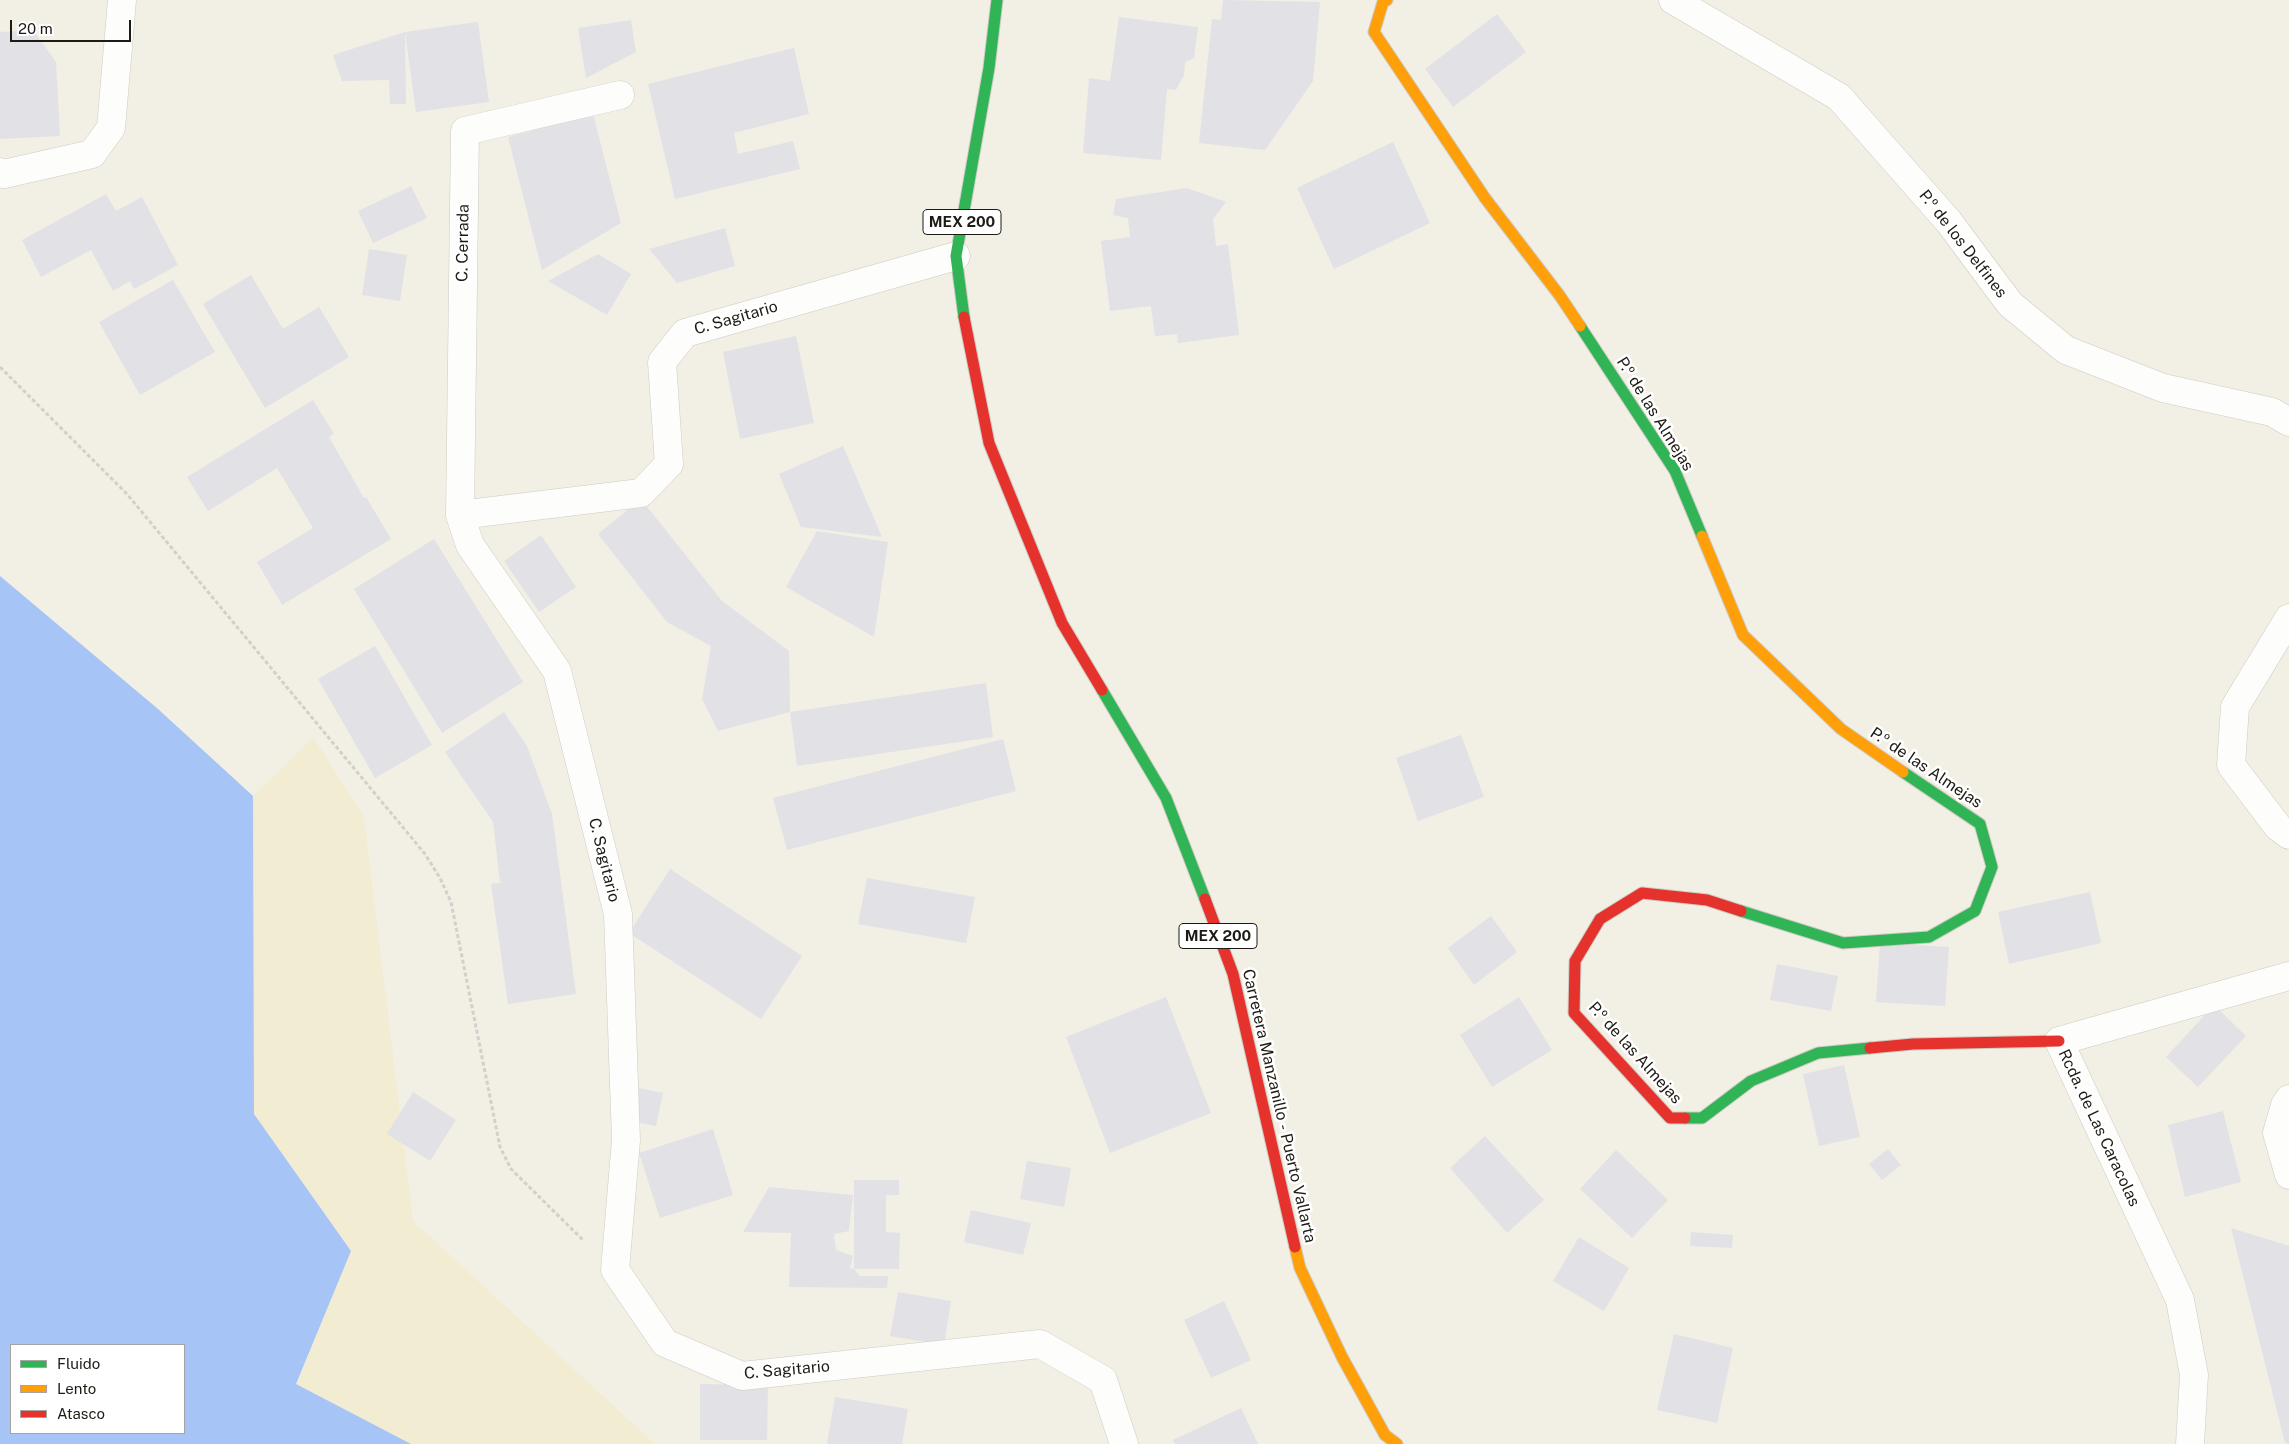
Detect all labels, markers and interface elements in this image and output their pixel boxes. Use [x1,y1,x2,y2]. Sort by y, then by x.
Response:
scale bar [12,10,134,42]
text: 20 m [18,20,53,37]
street label: P.º de los Delfines [1915,186,2011,302]
street label: C. Cerrada [453,204,473,282]
road number: MEX 200 [923,210,1001,234]
street label: C. Sagitario [692,297,780,339]
street label: P.º de las Almejas [1612,354,1698,474]
street label: P.º de las Almejas [1866,724,1986,812]
street label: C. Sagitario [584,816,624,904]
road number: MEX 200 [1179,924,1257,948]
street label: Carretera Manzanillo - Puerto Vallarta [1238,967,1320,1245]
street label: P.º de las Almejas [1584,998,1686,1108]
street label: Rcda. de Las Caracolas [2054,1046,2144,1210]
legend [10,1344,185,1434]
text: Fluido [57,1355,100,1372]
street label: C. Sagitario [743,1357,831,1383]
text: Lento [57,1380,96,1397]
text: Atasco [57,1405,105,1422]

